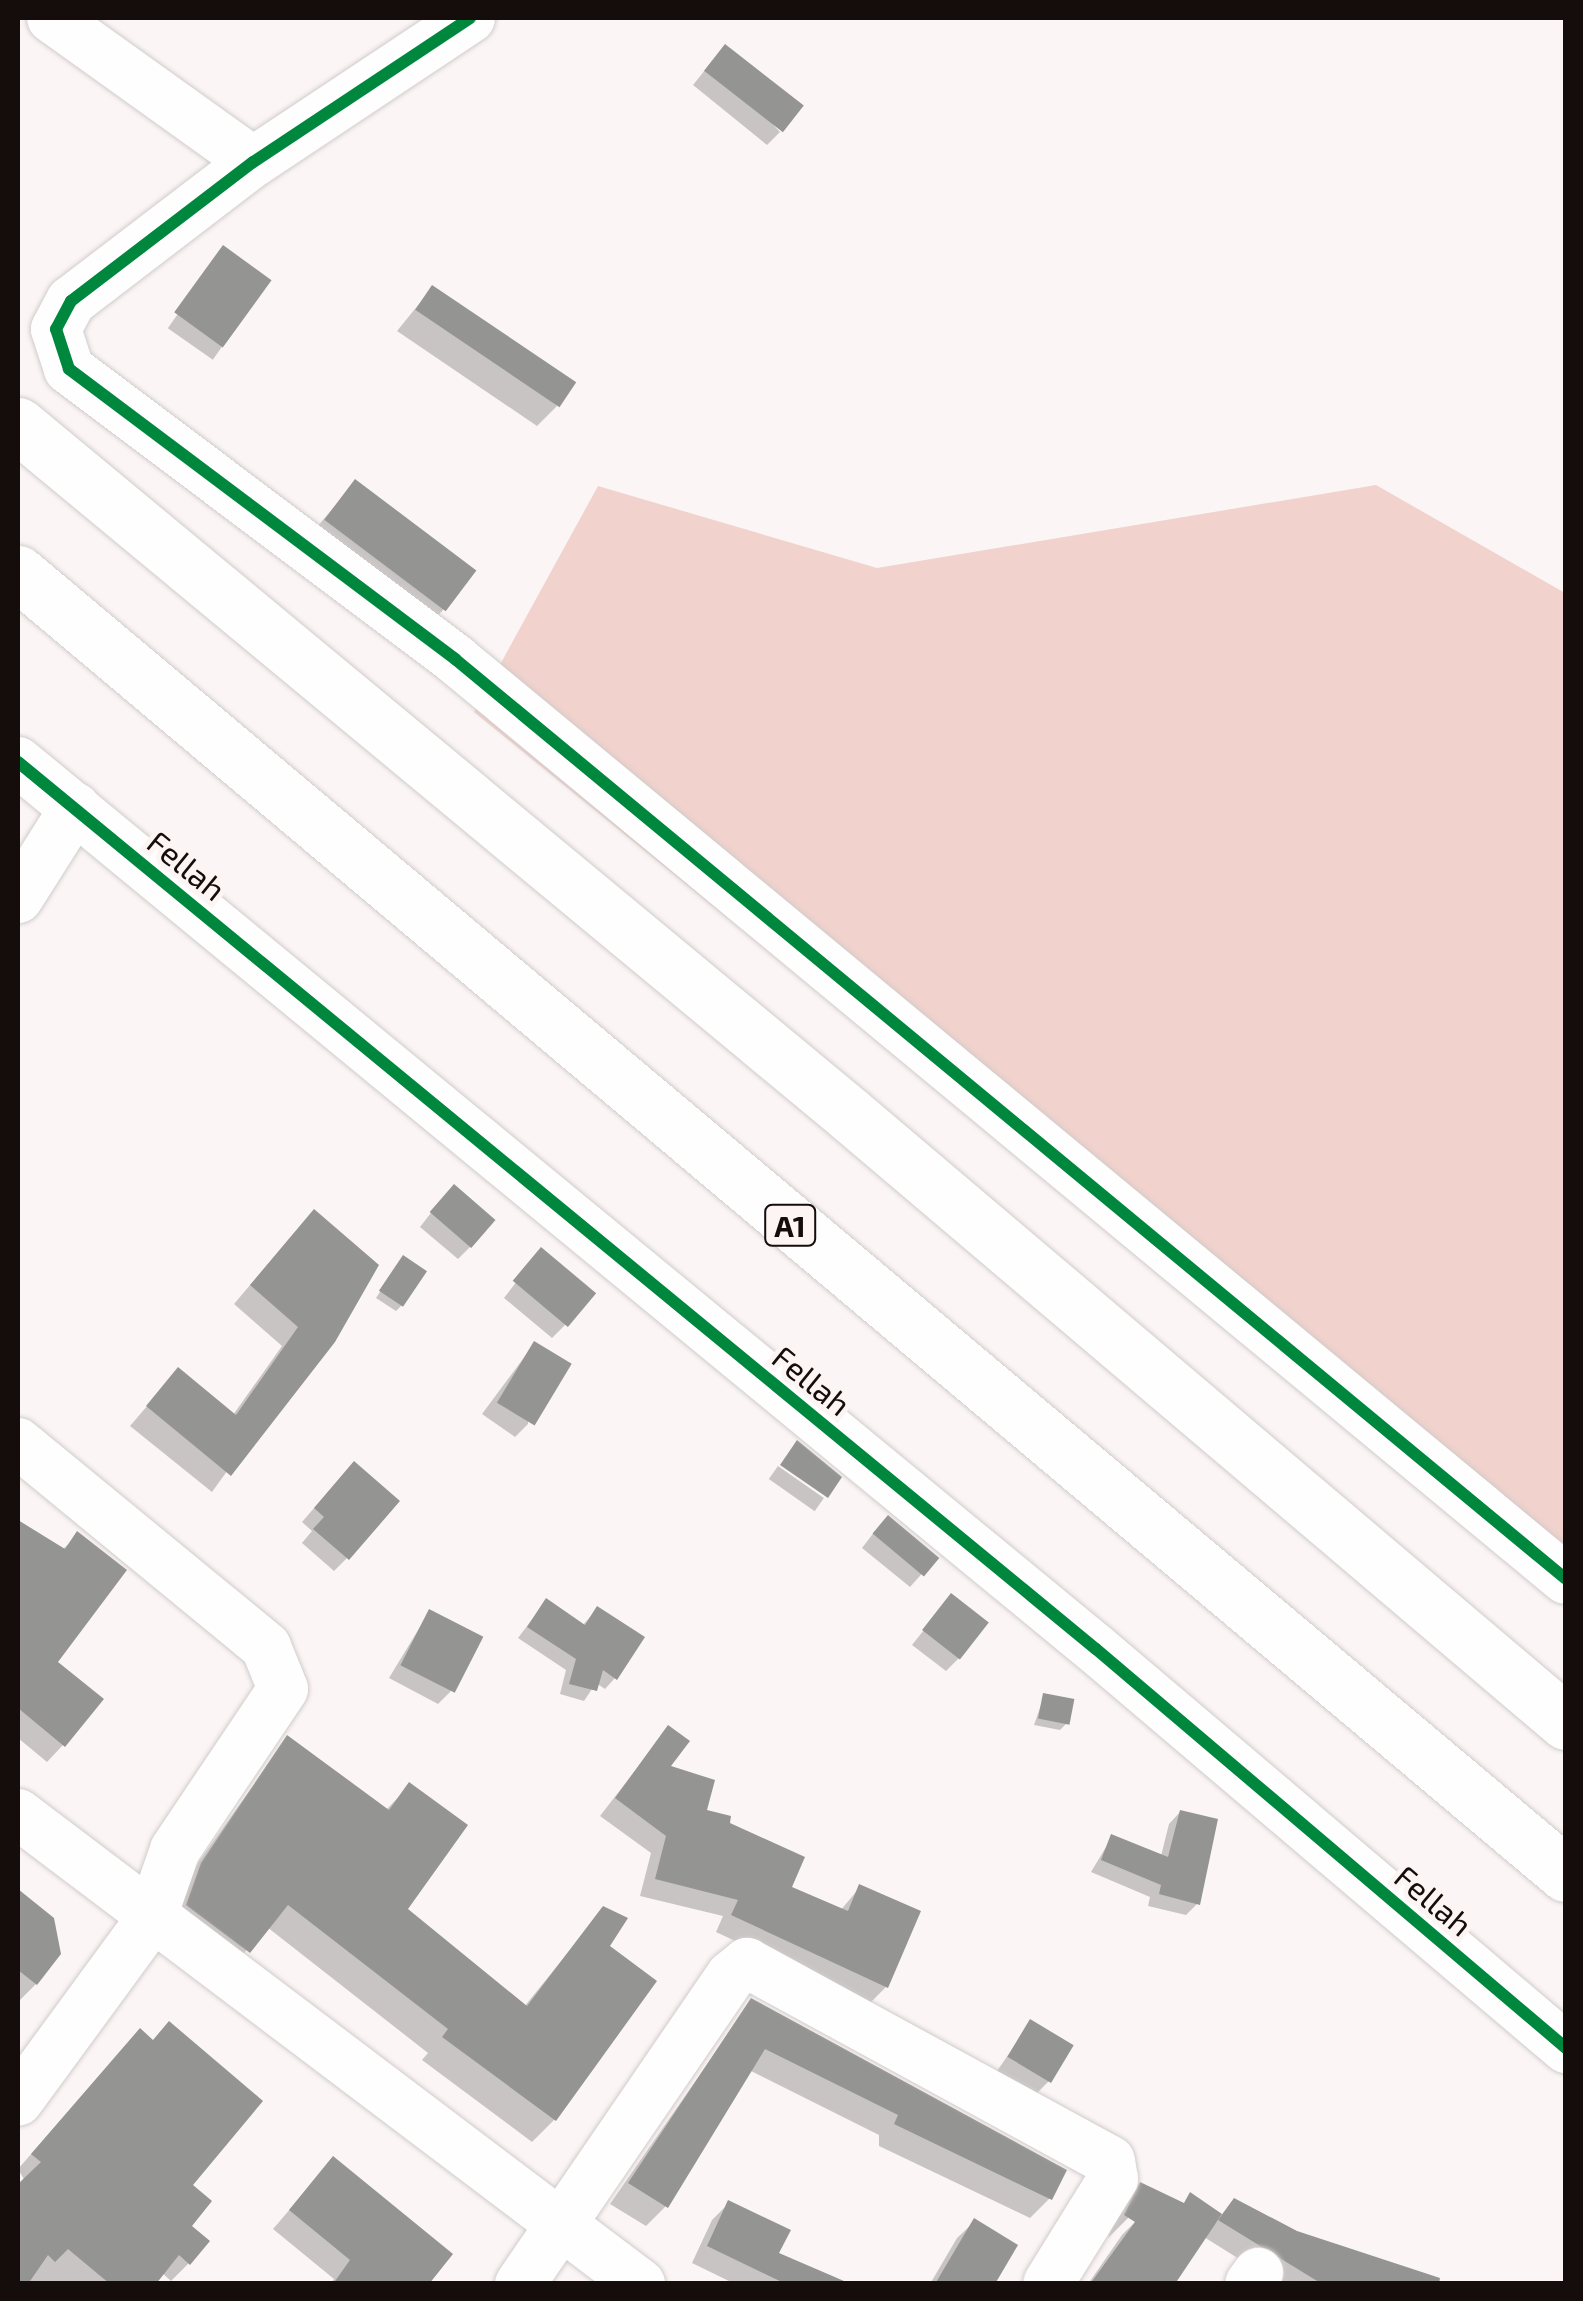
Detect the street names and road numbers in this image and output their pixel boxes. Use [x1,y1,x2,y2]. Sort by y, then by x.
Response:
street label: Fellah [140,822,234,908]
road number: A1 [762,1200,818,1250]
street label: Fellah [765,1337,859,1423]
street label: Fellah [1388,1857,1480,1943]

